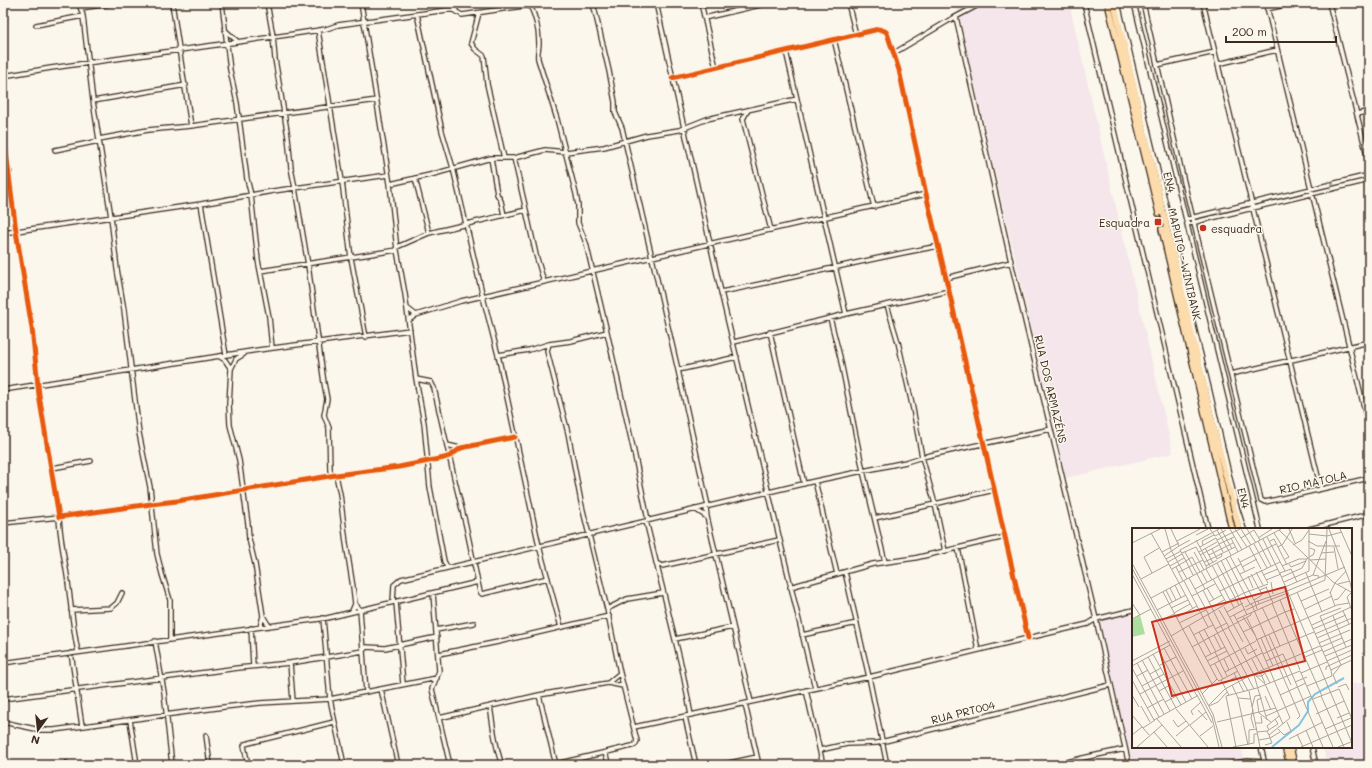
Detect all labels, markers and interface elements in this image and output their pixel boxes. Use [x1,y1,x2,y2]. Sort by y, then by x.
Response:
scale bar [1226,18,1336,44]
text: 200 m [1232,23,1267,39]
street label: EN4 [1160,170,1180,194]
one-way arrow [1328,180,1335,188]
street label: MAPUTO - WINTBANK [1165,206,1205,322]
one-way arrow [1215,207,1222,216]
place label: Esquadra [1099,215,1150,230]
marker: Esquadra [1153,217,1163,227]
place label: esquadra [1211,221,1263,236]
marker: esquadra [1198,223,1208,233]
street label: RUA DOS ARMAZÉNS [1031,333,1071,445]
street label: RIO MATOLA [1278,467,1348,497]
street label: EN4 [1234,486,1254,510]
inset map [1132,528,1352,748]
street label: RUA PRT004 [929,697,997,727]
north arrow [18,710,58,750]
text: N [29,732,41,748]

